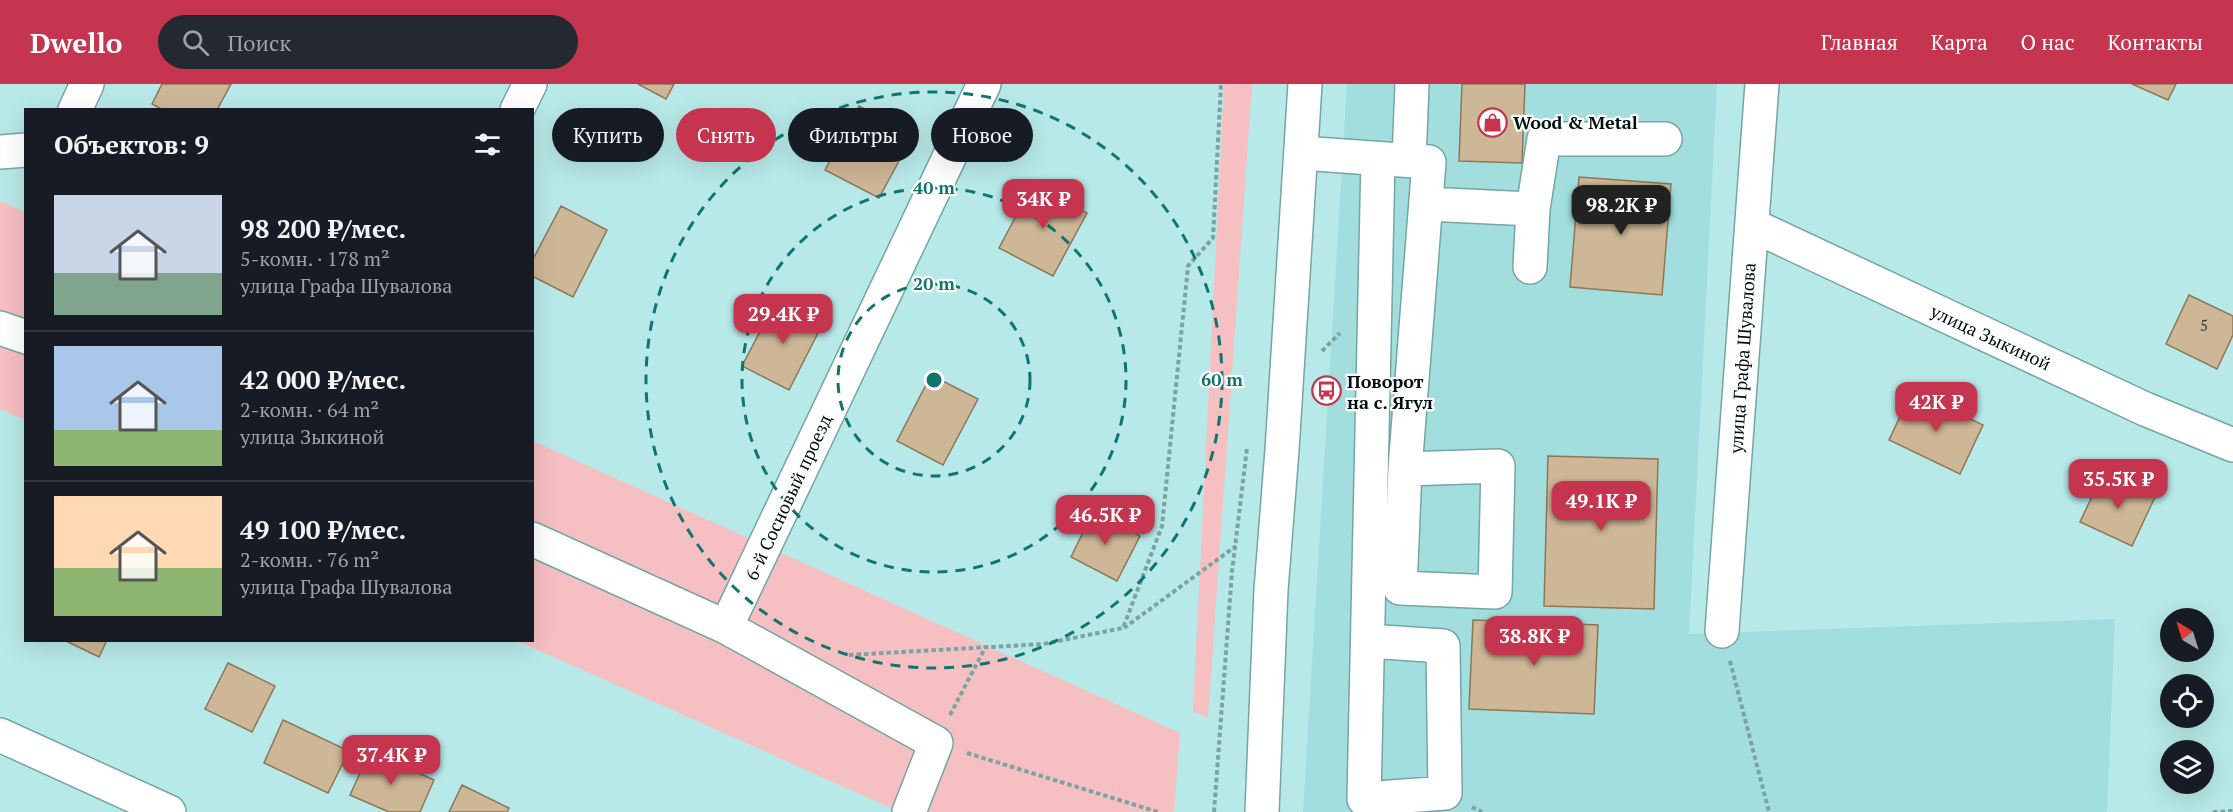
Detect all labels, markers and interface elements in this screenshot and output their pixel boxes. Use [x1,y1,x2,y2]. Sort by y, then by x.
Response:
search box [158,15,578,69]
text: Dwello [30,24,122,61]
icon: search [179,26,212,59]
text: Поиск [227,28,291,57]
text: Главная [1821,28,1898,56]
text: Карта [1931,28,1988,56]
text: О нас [2021,28,2074,56]
text: Контакты [2107,28,2203,56]
shop icon: Wood & Metal [1476,106,1508,138]
chip: Купить [552,108,664,162]
chip: Снять [676,108,776,162]
chip: Фильтры [788,108,919,162]
chip: Новое [931,108,1033,162]
place label: Wood & Metal [1513,110,1638,134]
text: Объектов: 9 [54,127,209,161]
icon: filters [471,128,504,161]
text: 40 m [913,175,955,199]
pin: 34K ₽ [1001,179,1085,230]
text: 34K ₽ [1016,185,1070,212]
pin: 98.2K ₽ [1566,185,1676,236]
text: 98.2K ₽ [1586,191,1656,218]
text: 98 200 ₽/мес. [240,211,406,245]
icon: home [102,219,174,291]
text: 5-комн. · 178 m² [240,245,390,272]
street label: улица Графа Шувалова [1723,262,1761,455]
text: 20 m [913,271,955,295]
text: улица Графа Шувалова [240,272,452,299]
pin: 29.4K ₽ [728,294,838,345]
street label: улица Зыкиной [1926,298,2055,375]
text: 29.4K ₽ [748,300,818,327]
house number: 5 [2200,315,2208,335]
text: 42 000 ₽/мес. [240,362,406,396]
text: 60 m [1201,367,1243,391]
place label: Поворот на с. Ягул [1347,369,1433,414]
icon: home [102,370,174,442]
centre of rings [924,370,944,390]
bus stop icon: Поворот на с. Ягул [1310,375,1342,407]
pin: 42K ₽ [1894,382,1978,433]
text: 42K ₽ [1909,388,1963,415]
text: 2-комн. · 64 m² [240,396,379,423]
street label: 6-й Сосновый проезд [739,410,837,584]
text: улица Зыкиной [240,423,385,450]
pin: 35.5K ₽ [2063,459,2173,510]
text: 35.5K ₽ [2083,465,2153,492]
pin: 49.1K ₽ [1546,481,1656,532]
text: 49.1K ₽ [1566,487,1636,514]
pin: 46.5K ₽ [1050,495,1160,546]
text: 46.5K ₽ [1070,501,1140,528]
text: 49 100 ₽/мес. [240,512,406,546]
icon: home [102,520,174,592]
text: 2-комн. · 76 m² [240,546,379,573]
text: улица Графа Шувалова [240,573,452,600]
north arrow [2160,608,2214,662]
map controls [2160,608,2214,794]
pin: 38.8K ₽ [1479,616,1589,667]
text: 38.8K ₽ [1499,622,1569,649]
button: locate [2160,674,2214,728]
pin: 37.4K ₽ [336,735,446,786]
button: layers [2160,740,2214,794]
text: 37.4K ₽ [356,741,426,768]

